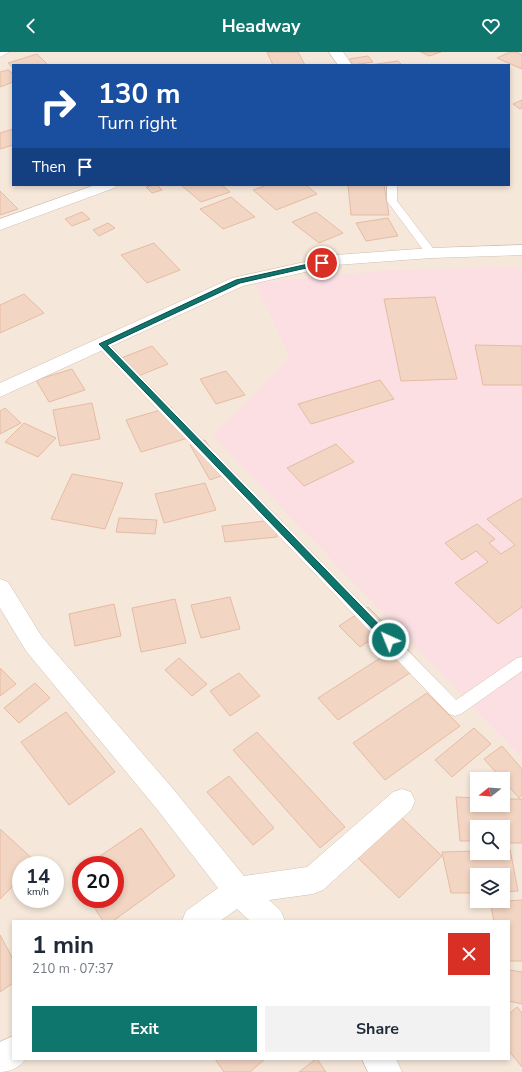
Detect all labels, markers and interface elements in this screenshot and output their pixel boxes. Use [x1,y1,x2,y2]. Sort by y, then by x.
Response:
text: Headway [222,14,300,38]
icon: back [20,15,42,37]
icon: heart [480,15,502,37]
text: 130 m [98,75,181,113]
icon: right [32,80,84,132]
text: Turn right [98,111,177,135]
icon: arrive [74,156,96,178]
text: Then [32,157,66,177]
pin [305,246,339,280]
icon: arrive [311,252,333,274]
position arrow [368,619,410,661]
north arrow [470,772,510,812]
map controls [470,772,510,908]
button: search [470,820,510,860]
speed limit sign: 20 [72,856,124,908]
text: 14 [26,863,50,890]
button: layers [470,868,510,908]
text: km/h [27,885,49,899]
text: 1 min [32,929,94,961]
button: close [448,933,490,975]
text: 210 m · 07:37 [32,960,114,978]
button: Exit [32,1006,257,1052]
button: Share [265,1006,490,1052]

